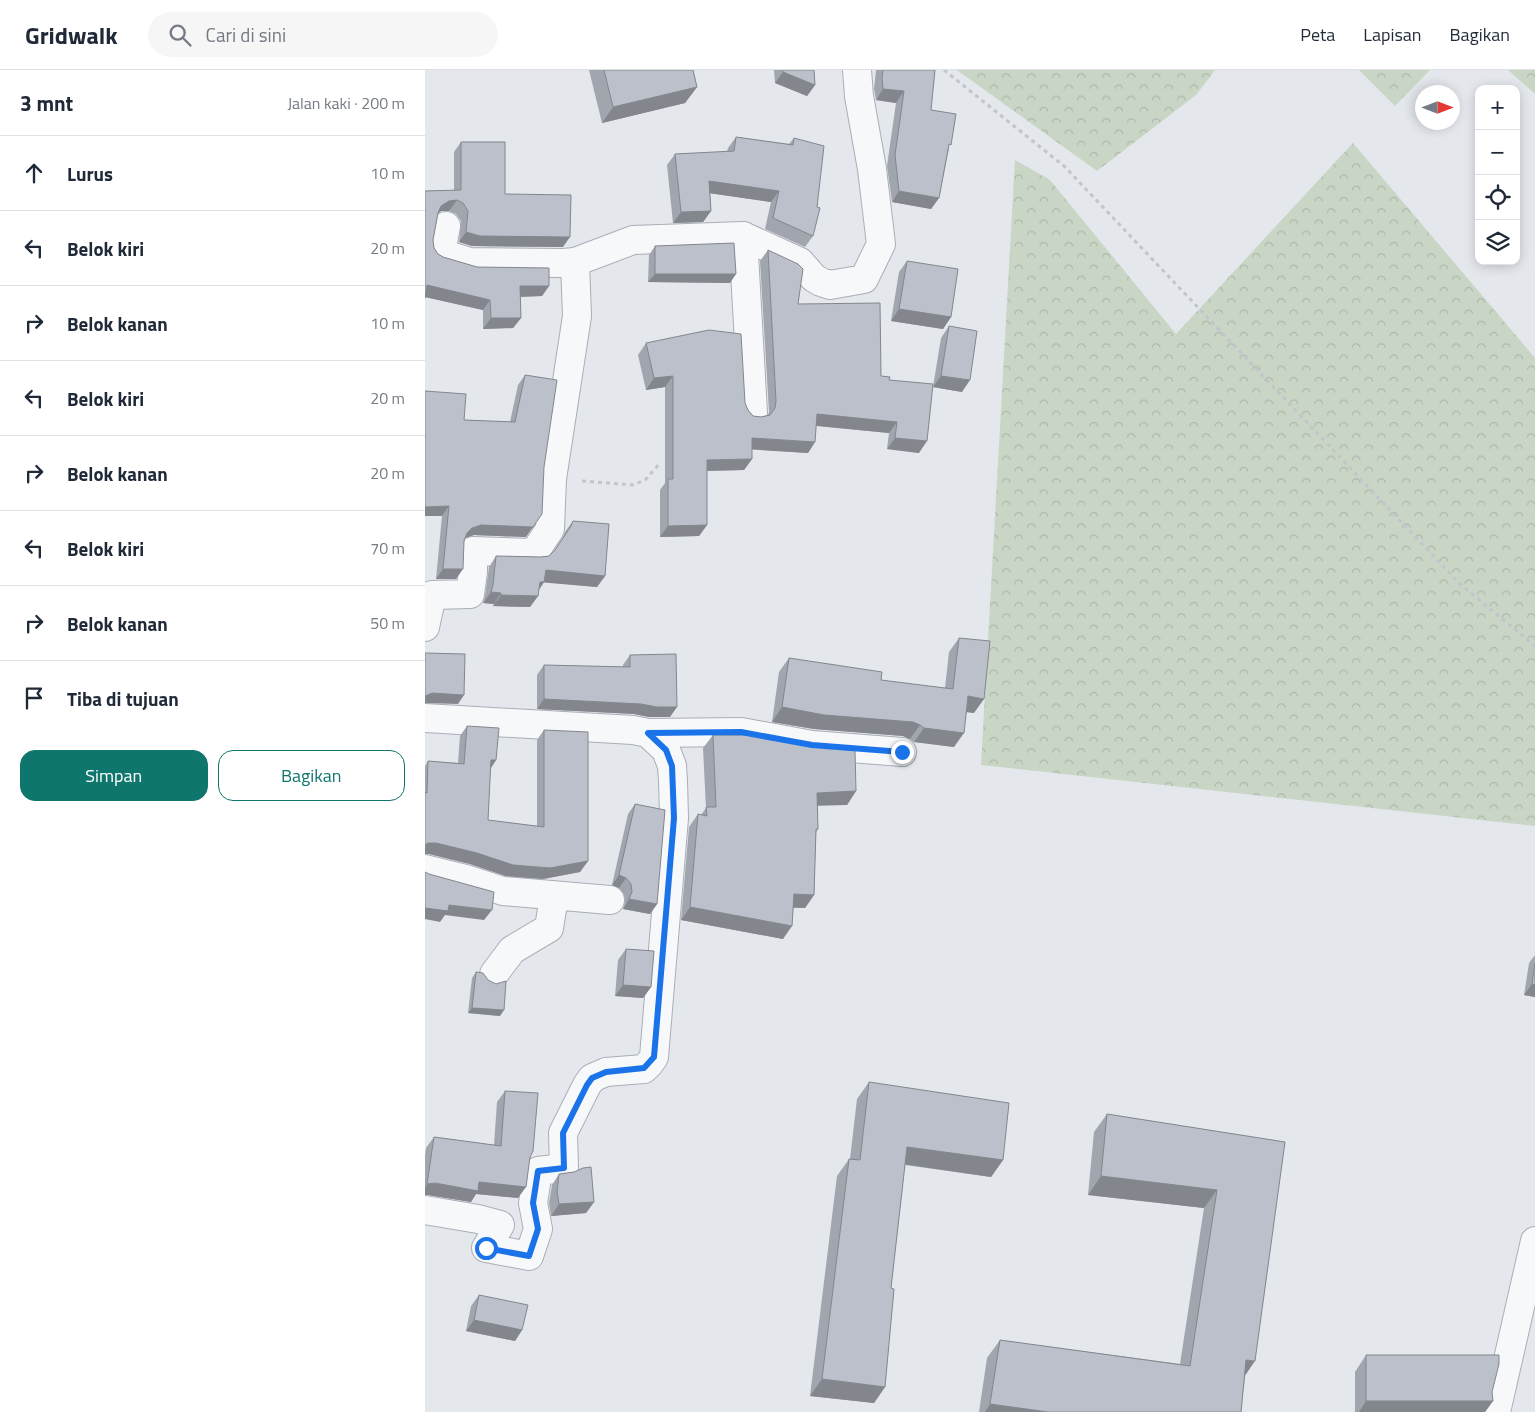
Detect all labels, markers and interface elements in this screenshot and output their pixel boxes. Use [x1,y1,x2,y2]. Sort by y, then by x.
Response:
search box [148,12,498,57]
text: Gridwalk [25,17,118,53]
text: Cari di sini [206,20,286,49]
icon: search [166,21,194,49]
text: Peta [1300,21,1335,48]
text: Lapisan [1363,21,1421,48]
text: Bagikan [1449,21,1510,48]
north arrow [1415,85,1460,130]
map controls [1475,85,1520,265]
button: + [1475,85,1520,130]
text: 3 mnt [20,87,73,119]
text: Jalan kaki · 200 m [287,91,405,115]
button: − [1475,130,1520,175]
icon: ahead [20,159,48,187]
text: Lurus [67,159,113,188]
text: 10 m [370,161,405,185]
button: locate [1475,175,1520,220]
button: layers [1475,220,1520,265]
icon: left [20,234,48,262]
text: Belok kiri [67,234,144,263]
text: 20 m [370,236,405,260]
icon: right [20,309,48,337]
text: Belok kanan [67,309,168,338]
text: 10 m [370,311,405,335]
icon: left [20,384,48,412]
text: Belok kiri [67,384,144,413]
text: 20 m [370,386,405,410]
icon: right [20,459,48,487]
text: Belok kanan [67,459,168,488]
text: 20 m [370,461,405,485]
icon: left [20,534,48,562]
text: Belok kiri [67,534,144,563]
text: 70 m [370,536,405,560]
icon: right [20,609,48,637]
text: Belok kanan [67,609,168,638]
text: 50 m [370,611,405,635]
icon: arrive [20,684,48,712]
text: Tiba di tujuan [67,684,179,713]
route end [891,741,914,764]
button: Simpan [20,750,208,801]
button: Bagikan [218,750,405,801]
route start [475,1237,498,1260]

